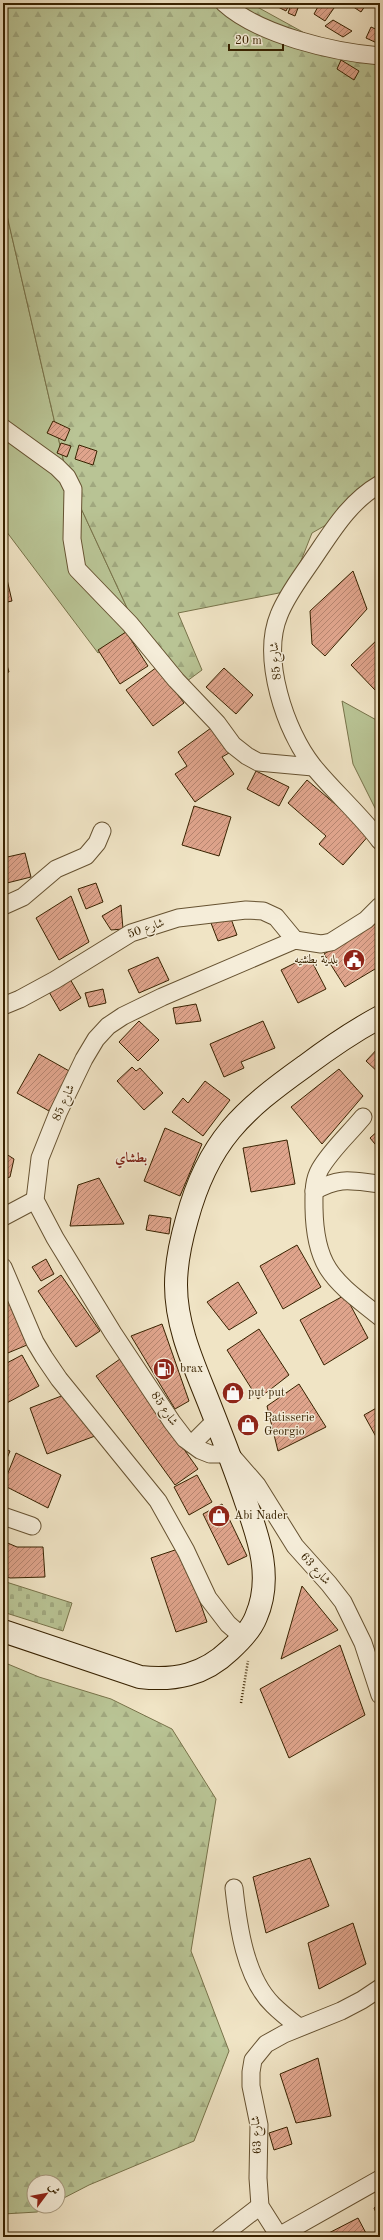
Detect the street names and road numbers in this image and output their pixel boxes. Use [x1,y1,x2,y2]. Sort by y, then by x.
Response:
street label: شارع 85 [267,641,288,681]
street label: شارع 50 [126,916,167,945]
street label: شارع 85 [50,1083,81,1124]
street label: شارع 85 [145,1389,181,1431]
street label: شارع 63 [295,1551,332,1590]
street label: شارع 63 [250,2115,268,2154]

